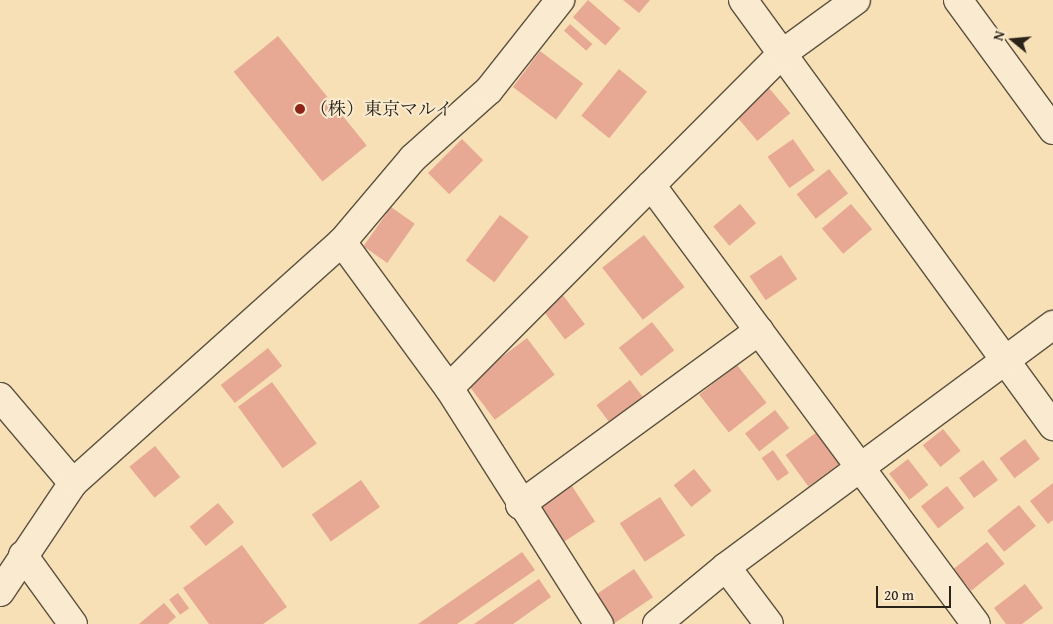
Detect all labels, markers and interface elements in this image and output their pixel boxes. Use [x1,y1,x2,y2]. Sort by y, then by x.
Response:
north arrow [988,15,1038,65]
text: N [988,28,1010,43]
place label: （株）東京マルイ [310,98,454,120]
marker: （株）東京マルイ [294,103,306,115]
scale bar [878,576,953,608]
text: 20 m [884,584,914,605]

